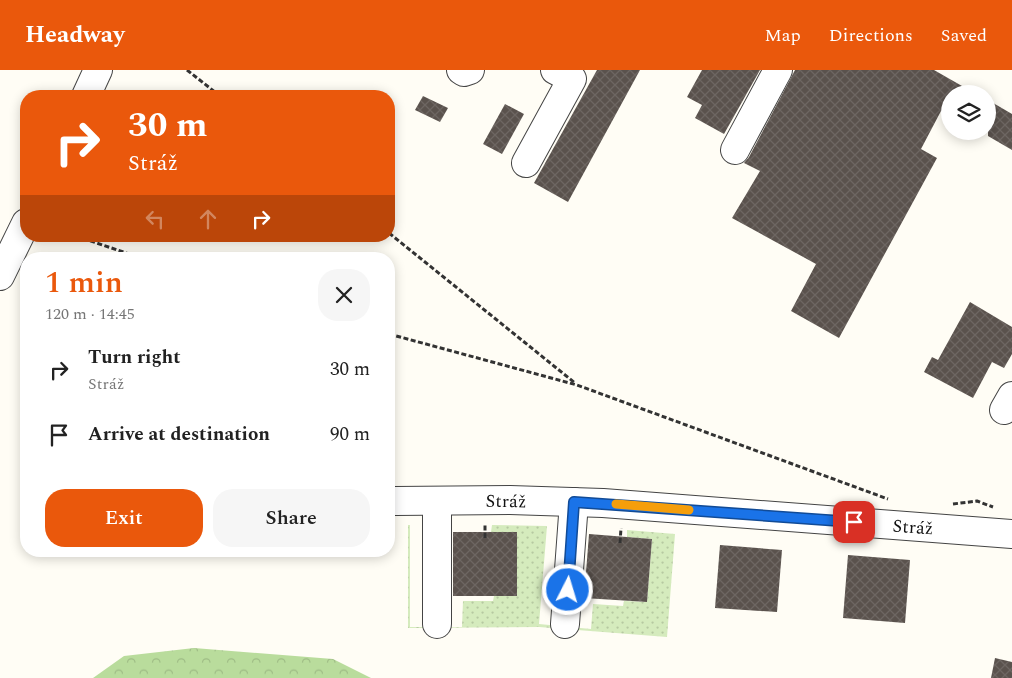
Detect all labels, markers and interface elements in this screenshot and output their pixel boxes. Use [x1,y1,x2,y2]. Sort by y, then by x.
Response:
text: Headway [25,17,125,53]
text: Map [765,22,801,49]
text: Directions [829,22,913,49]
text: Saved [941,22,987,49]
map controls [941,85,996,140]
button: layers [941,85,996,140]
text: 30 m [128,99,208,152]
icon: right [45,110,110,175]
text: Stráž [128,147,178,180]
icon: left [141,205,169,233]
icon: ahead [194,205,222,233]
icon: right [247,205,275,233]
text: 1 min [45,260,123,306]
button: close [318,269,370,321]
text: 120 m · 14:45 [45,302,135,326]
text: Turn right [88,343,181,372]
text: 30 m [330,355,370,384]
icon: right [45,356,73,384]
text: Stráž [88,372,124,396]
text: Arrive at destination [88,420,270,449]
text: 90 m [330,420,370,449]
icon: arrive [45,421,73,449]
street label: Stráž [485,488,527,515]
button: Exit [45,489,203,547]
button: Share [213,489,370,547]
pin [833,501,875,543]
icon: arrive [840,508,868,536]
street label: Stráž [892,513,934,542]
position arrow [541,563,593,615]

